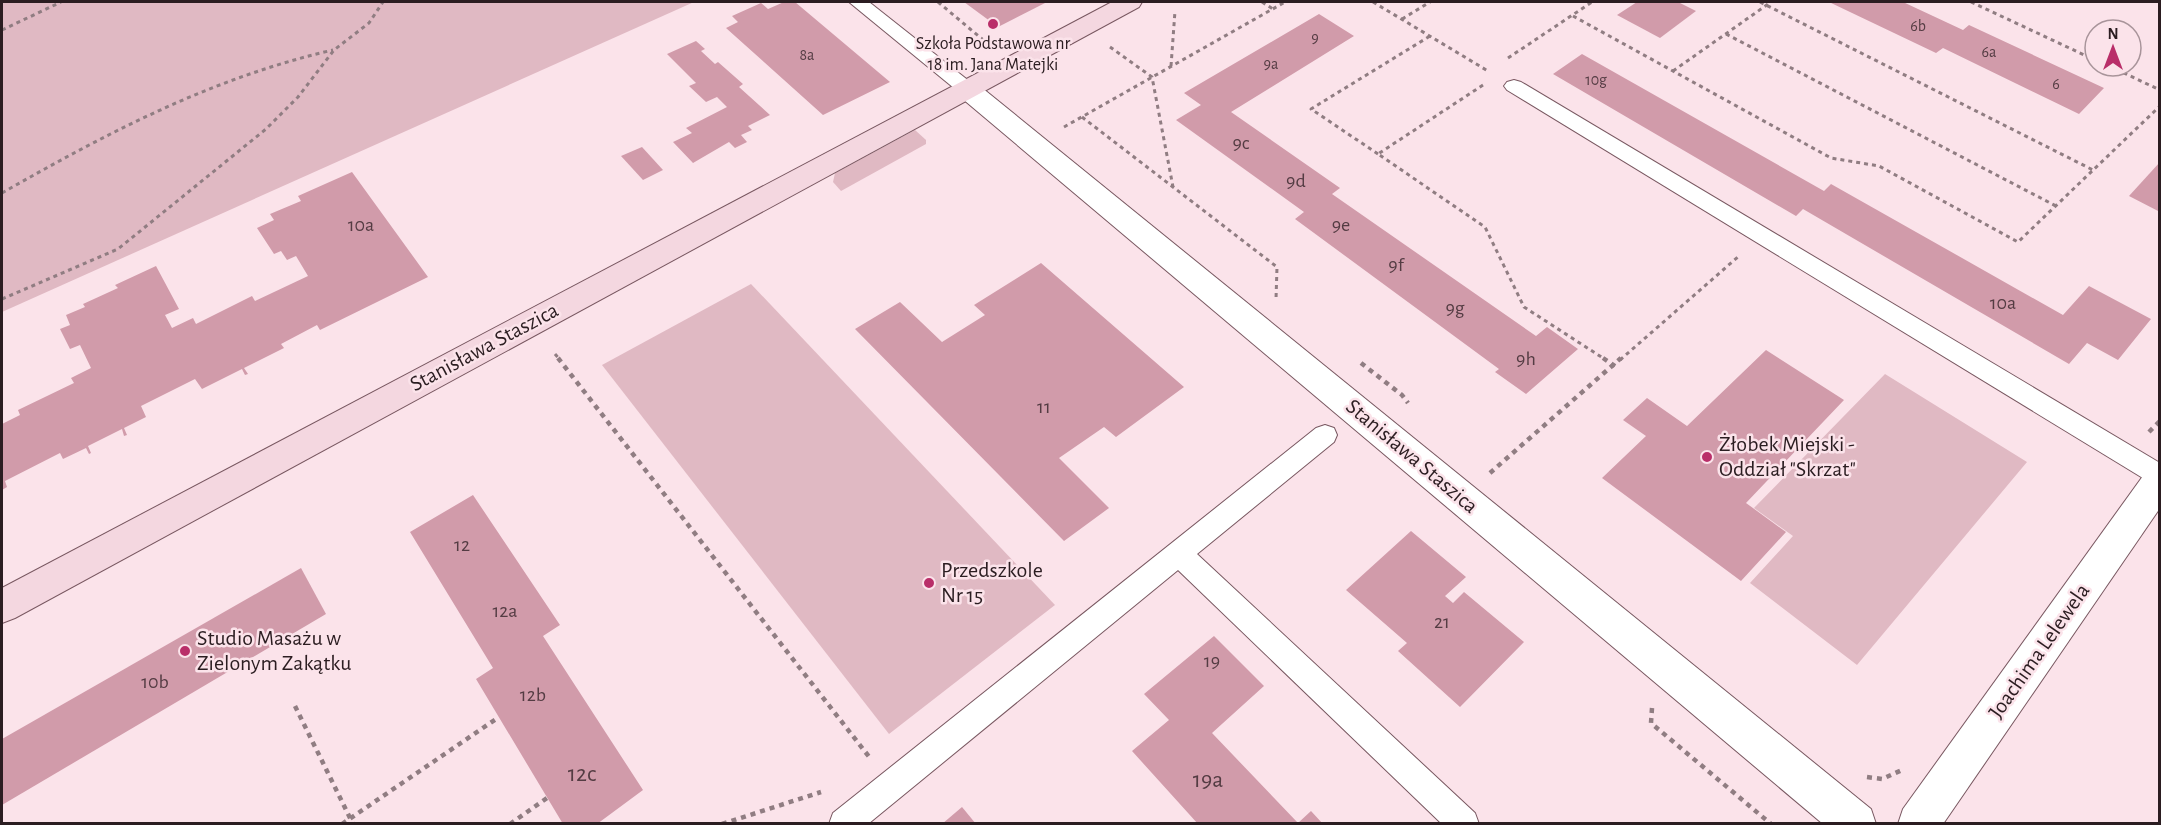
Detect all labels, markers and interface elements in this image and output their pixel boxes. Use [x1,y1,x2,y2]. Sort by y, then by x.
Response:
marker: Szkoła Podstawowa nr 18 im. Jana Matejki [986,17,1000,31]
house number: 6b [1910,18,1926,34]
north arrow [2083,18,2143,78]
text: N [2107,26,2119,42]
house number: 9 [1311,30,1319,46]
place label: Szkoła Podstawowa nr 18 im. Jana Matejki [916,35,1070,74]
house number: 6a [1982,44,1996,60]
house number: 8a [800,47,814,63]
house number: 9a [1264,56,1278,72]
house number: 10g [1585,72,1607,88]
house number: 6 [2052,76,2060,92]
house number: 9c [1232,133,1250,153]
house number: 9d [1286,171,1306,191]
house number: 10a [348,215,374,235]
house number: 9e [1332,215,1350,235]
house number: 9f [1388,255,1405,275]
house number: 10a [1990,293,2016,313]
house number: 9g [1445,298,1465,318]
street label: Stanisława Staszica [406,299,562,395]
house number: 9h [1516,349,1536,369]
street label: Stanisława Staszica [1342,395,1482,517]
house number: 11 [1037,397,1051,417]
place label: Żłobek Miejski - Oddział "Skrzat" [1719,433,1856,480]
marker: Żłobek Miejski - Oddział "Skrzat" [1700,450,1714,464]
house number: 12 [454,535,470,555]
place label: Przedszkole Nr 15 [941,559,1043,606]
marker: Przedszkole Nr 15 [922,576,936,590]
street label: Joachima Lelewela [1984,580,2094,722]
house number: 12a [492,601,518,621]
house number: 21 [1434,612,1450,632]
place label: Studio Masażu w Zielonym Zakątku [197,627,351,674]
marker: Studio Masażu w Zielonym Zakątku [178,644,192,658]
house number: 19 [1204,651,1220,671]
house number: 10b [141,672,169,692]
house number: 12b [520,685,546,705]
house number: 12c [568,762,596,786]
house number: 19a [1193,768,1223,792]

